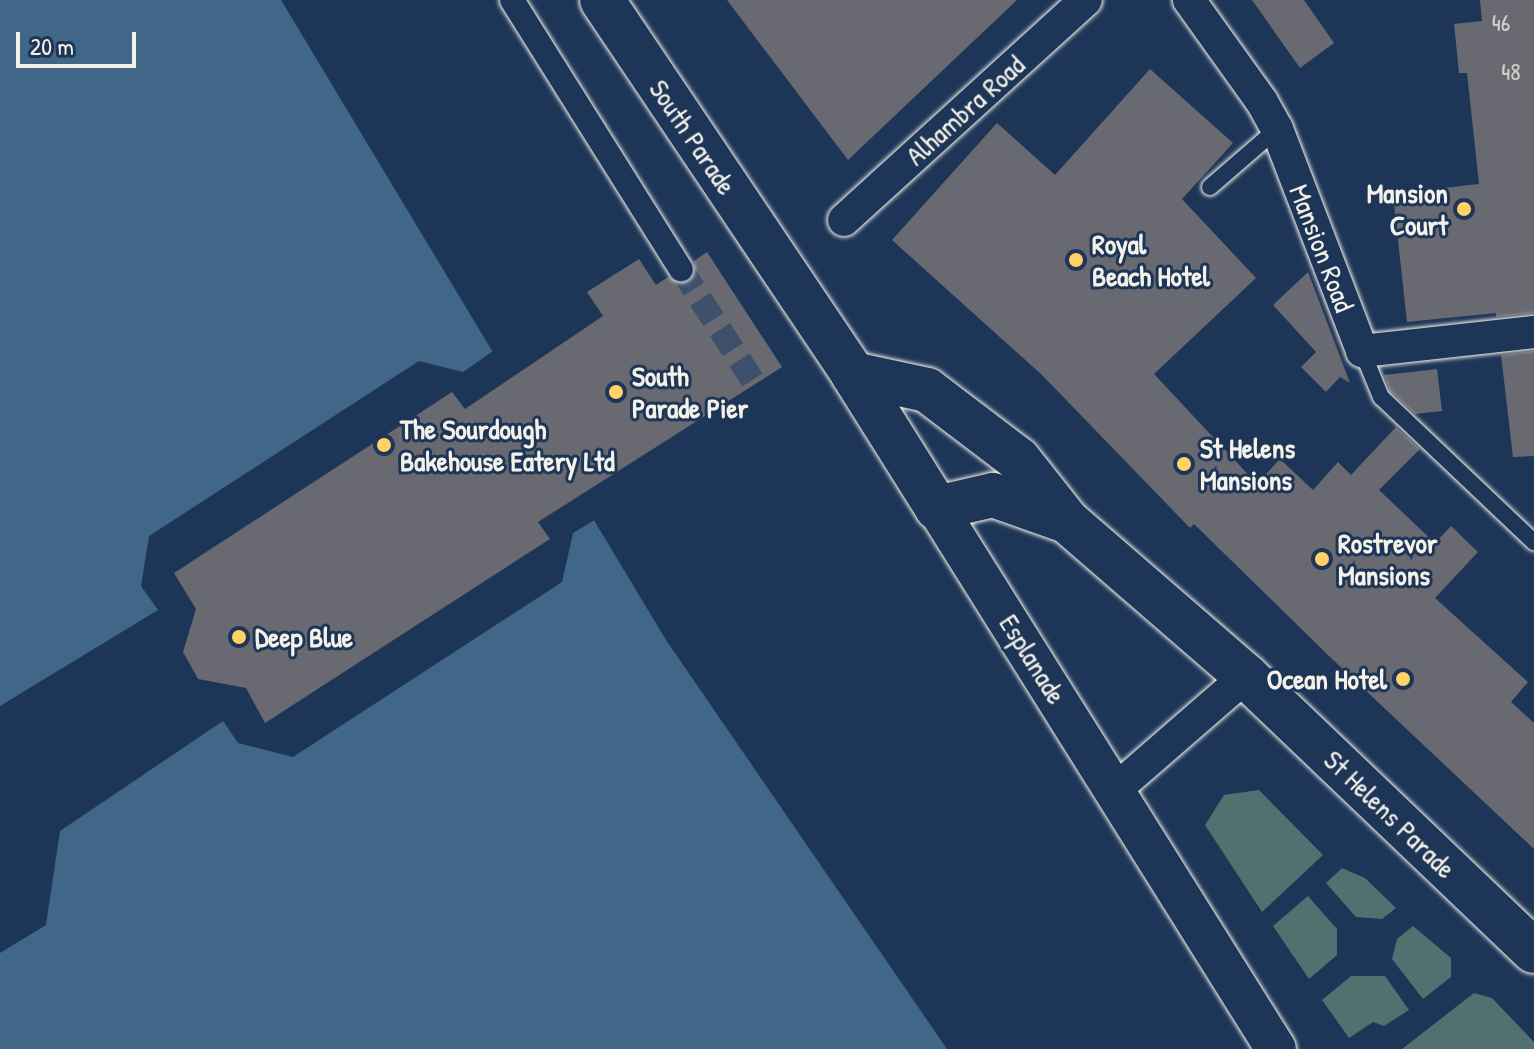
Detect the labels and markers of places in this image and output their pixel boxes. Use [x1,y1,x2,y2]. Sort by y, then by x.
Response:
place label: Mansion Court [1367,176,1448,242]
marker: Mansion Court [1455,200,1473,218]
place label: Royal Beach Hotel [1092,227,1210,293]
marker: Royal Beach Hotel [1067,251,1085,269]
place label: South Parade Pier [632,359,748,425]
marker: South Parade Pier [607,383,625,401]
place label: The Sourdough Bakehouse Eatery Ltd [400,412,615,478]
place label: St Helens Mansions [1200,431,1295,497]
marker: The Sourdough Bakehouse Eatery Ltd [375,436,393,454]
marker: St Helens Mansions [1175,455,1193,473]
place label: Rostrevor Mansions [1338,526,1438,592]
marker: Rostrevor Mansions [1313,550,1331,568]
place label: Deep Blue [255,620,353,654]
marker: Deep Blue [230,628,248,646]
place label: Ocean Hotel [1267,662,1387,696]
marker: Ocean Hotel [1394,670,1412,688]

